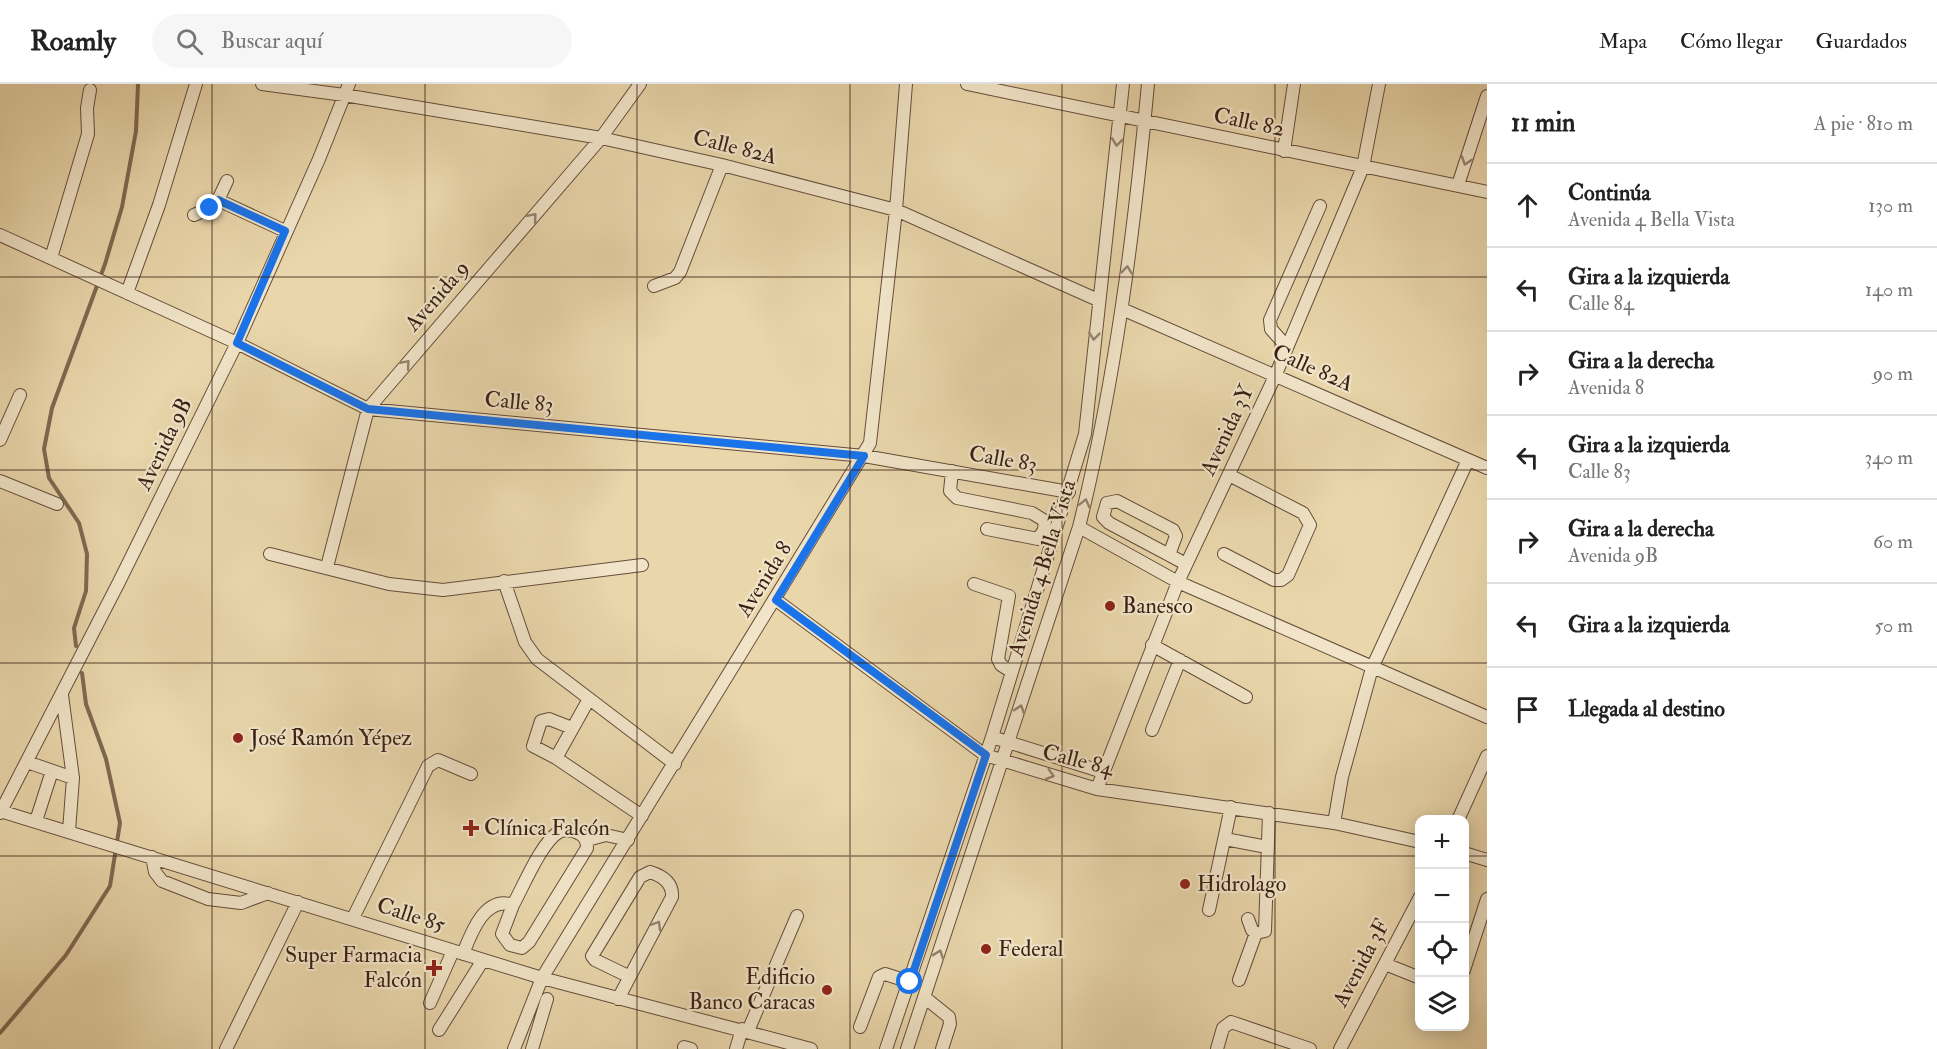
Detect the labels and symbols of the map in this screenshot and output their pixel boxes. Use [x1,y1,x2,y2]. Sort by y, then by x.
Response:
street label: Calle 82 [1211,101,1287,143]
street label: Calle 82A [690,123,780,171]
one-way arrow [1111,138,1123,147]
one-way arrow [1461,155,1473,165]
route end [196,194,222,220]
one-way arrow [526,213,537,224]
street label: Avenida 9 [398,255,475,338]
one-way arrow [1120,265,1132,275]
one-way arrow [1088,331,1101,340]
street label: Calle 82A [1268,338,1358,398]
one-way arrow [399,360,410,371]
street label: Avenida 3Y [1193,379,1261,481]
street label: Calle 83 [483,385,555,419]
street label: Avenida 9B [129,393,198,496]
street label: Calle 83 [967,439,1039,479]
street label: Avenida 4 Bella Vista [1001,475,1083,661]
one-way arrow [1078,498,1090,509]
street label: Avenida 8 [729,536,798,623]
place label: Banesco [1122,592,1193,620]
marker: Banesco [1103,599,1117,613]
one-way arrow [1013,704,1026,715]
place label: José Ramón Yépez [249,724,412,753]
marker: José Ramón Yépez [231,731,245,745]
street label: Calle 84 [1040,738,1118,783]
one-way arrow [1044,768,1055,780]
place label: Clínica Falcón [484,814,610,842]
marker: Clínica Falcón [462,819,480,837]
place label: Hidrolago [1197,870,1286,898]
marker: Hidrolago [1178,877,1192,891]
street label: Calle 85 [373,891,449,939]
street label: Avenida 3F [1326,914,1396,1013]
one-way arrow [650,921,661,931]
place label: Federal [998,935,1064,963]
place label: Super Farmacia Falcón [285,941,423,994]
marker: Federal [979,942,993,956]
one-way arrow [931,949,944,960]
marker: Super Farmacia Falcón [427,961,441,975]
place label: Edificio Banco Caracas [688,963,815,1016]
route start [896,968,922,994]
marker: Edificio Banco Caracas [820,983,834,997]

